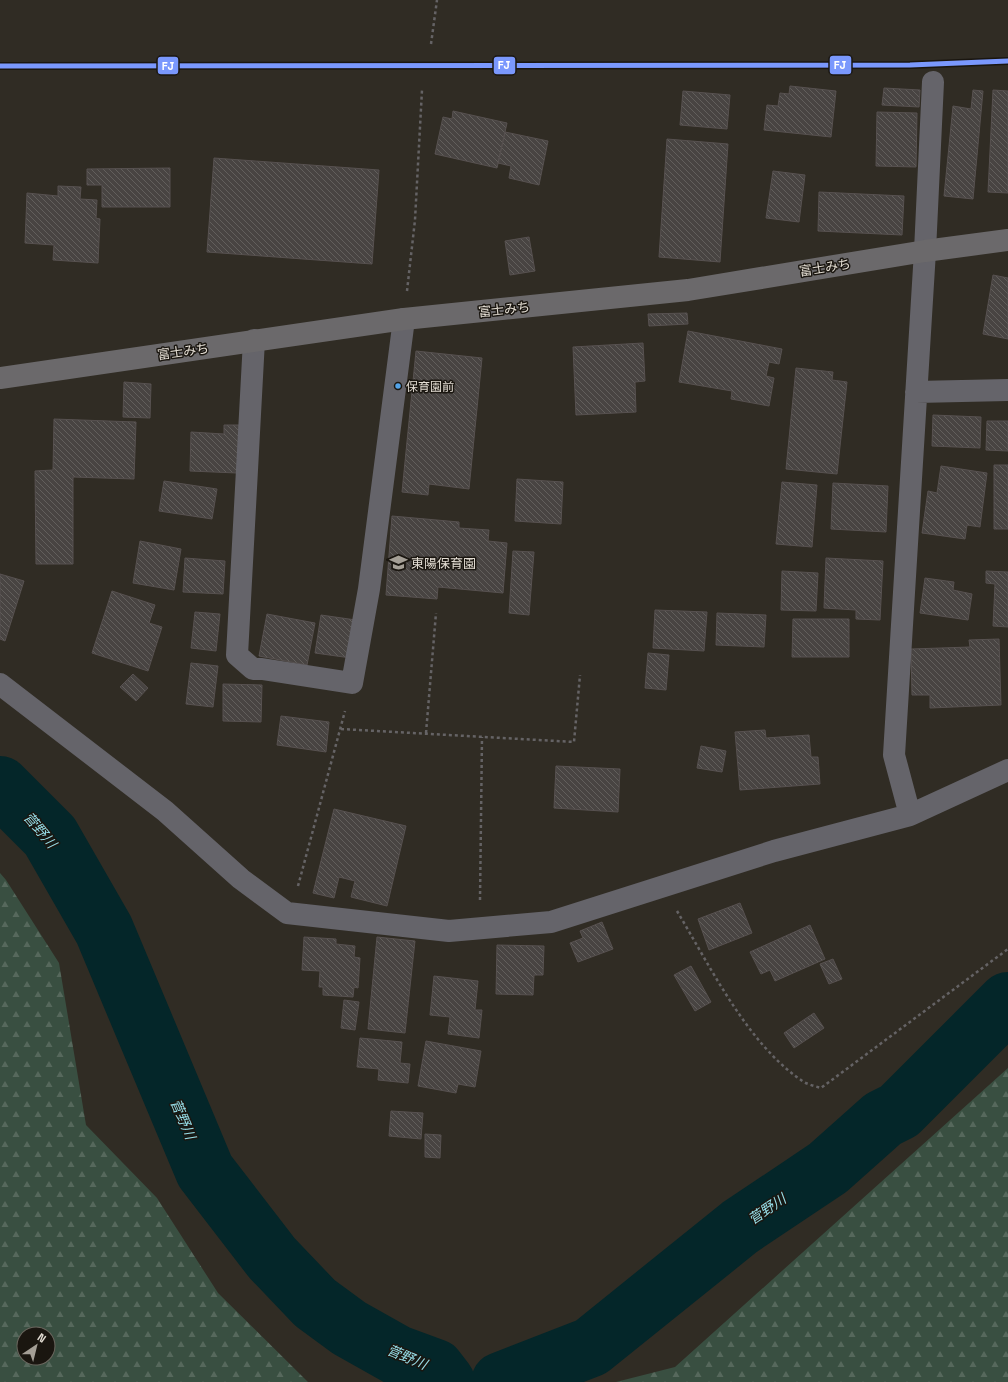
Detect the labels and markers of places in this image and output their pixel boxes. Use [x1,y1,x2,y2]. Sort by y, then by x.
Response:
place label: 保育園前 [406,379,454,395]
marker: 保育園前 [393,381,403,391]
school or university icon: 東陽保育園 [388,553,408,573]
place label: 東陽保育園 [411,555,476,572]

